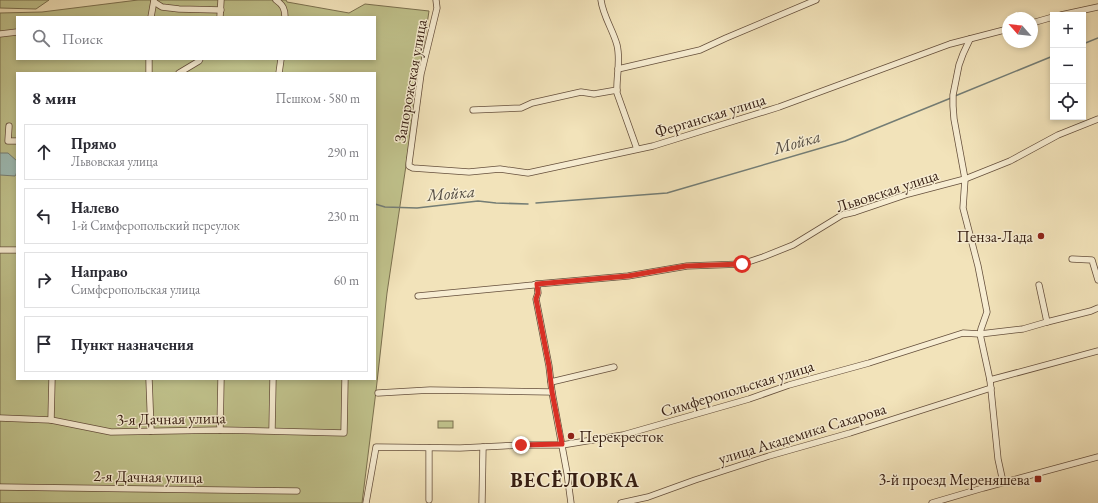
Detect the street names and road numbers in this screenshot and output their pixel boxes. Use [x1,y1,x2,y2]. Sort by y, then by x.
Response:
street label: Запорожская улица [389,17,432,144]
street label: Ферганская улица [652,88,769,142]
street label: Львовская улица [833,164,942,217]
street label: Симферопольская улица [658,355,817,422]
street label: улица Академика Сахарова [716,398,889,469]
street label: 3-я Дачная улица [116,407,226,430]
street label: 2-я Дачная улица [93,465,203,488]

